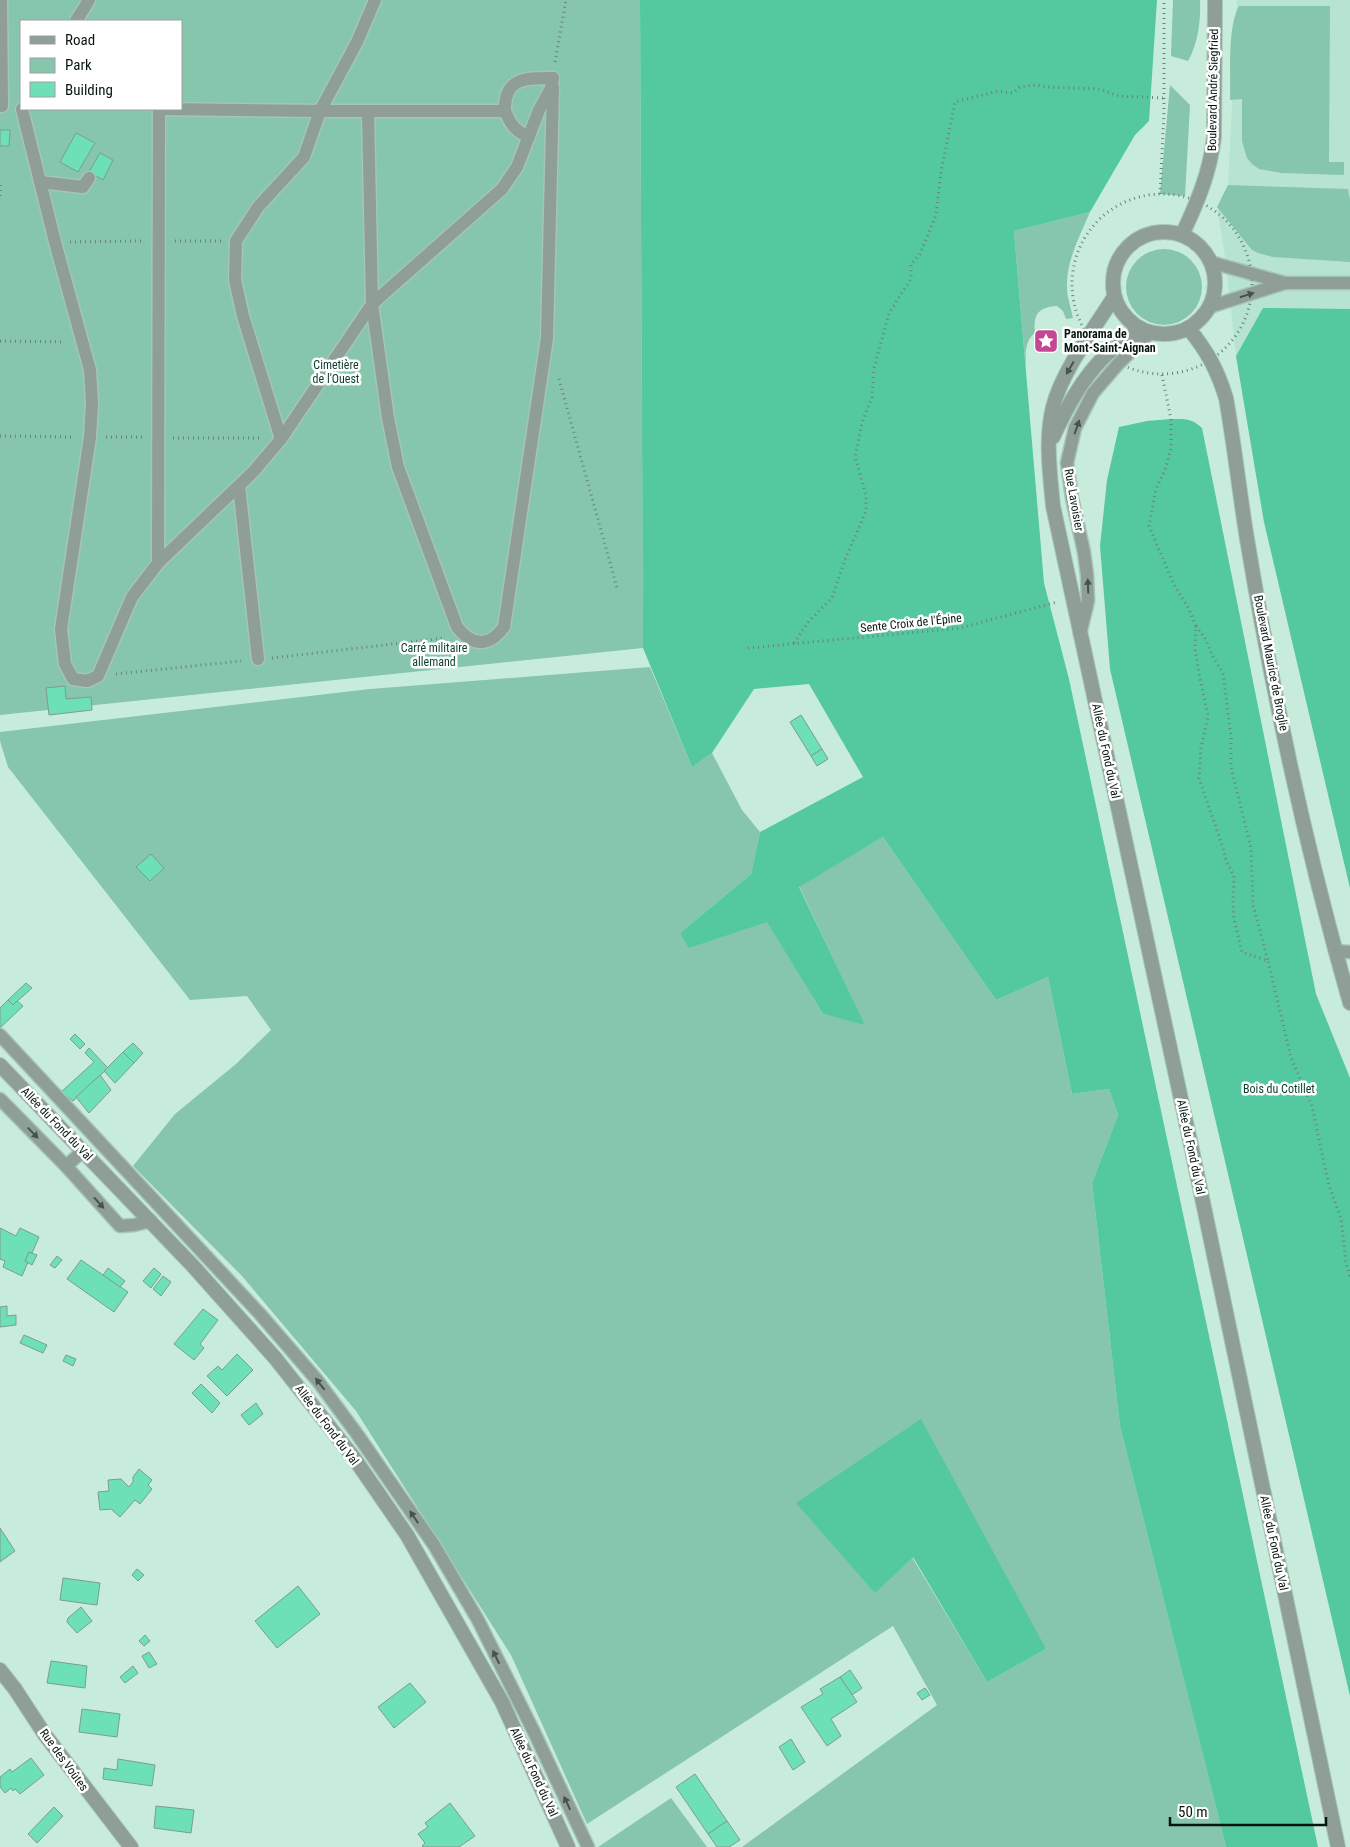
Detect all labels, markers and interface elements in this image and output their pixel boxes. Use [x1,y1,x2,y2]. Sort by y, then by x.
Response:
legend [20,20,182,110]
street label: Boulevard André Siegfried [1205,29,1221,151]
text: Road [65,31,95,49]
text: Park [65,56,92,74]
text: Building [65,81,113,99]
one-way arrow [1240,291,1255,298]
place label: Panorama de Mont-Saint-Aignan [1064,327,1156,355]
place icon: Panorama de Mont-Saint-Aignan [1033,328,1059,354]
park label: Cimetière de l'Ouest [313,358,360,386]
one-way arrow [1066,361,1075,375]
one-way arrow [1073,419,1081,434]
street label: Rue Lavoisier [1062,468,1086,533]
one-way arrow [1084,578,1092,594]
street label: Boulevard Maurice de Broglie [1251,594,1291,733]
street label: Sente Croix de l'Épine [859,610,963,635]
park label: Carré militaire allemand [401,641,468,669]
street label: Allée du Fond du Val [1089,702,1123,800]
park label: Bois du Cotillet [1243,1082,1315,1096]
street label: Allée du Fond du Val [18,1084,96,1164]
street label: Allée du Fond du Val [1174,1098,1208,1196]
one-way arrow [27,1126,39,1138]
one-way arrow [93,1196,105,1208]
one-way arrow [315,1377,325,1391]
street label: Allée du Fond du Val [292,1382,362,1468]
street label: Allée du Fond du Val [1257,1494,1291,1592]
one-way arrow [409,1510,419,1523]
one-way arrow [492,1650,500,1664]
street label: Allée du Fond du Val [507,1725,561,1819]
street label: Rue des Voûtes [37,1726,91,1794]
scale bar [1170,1794,1326,1826]
one-way arrow [563,1796,571,1810]
text: 50 m [1178,1803,1208,1821]

